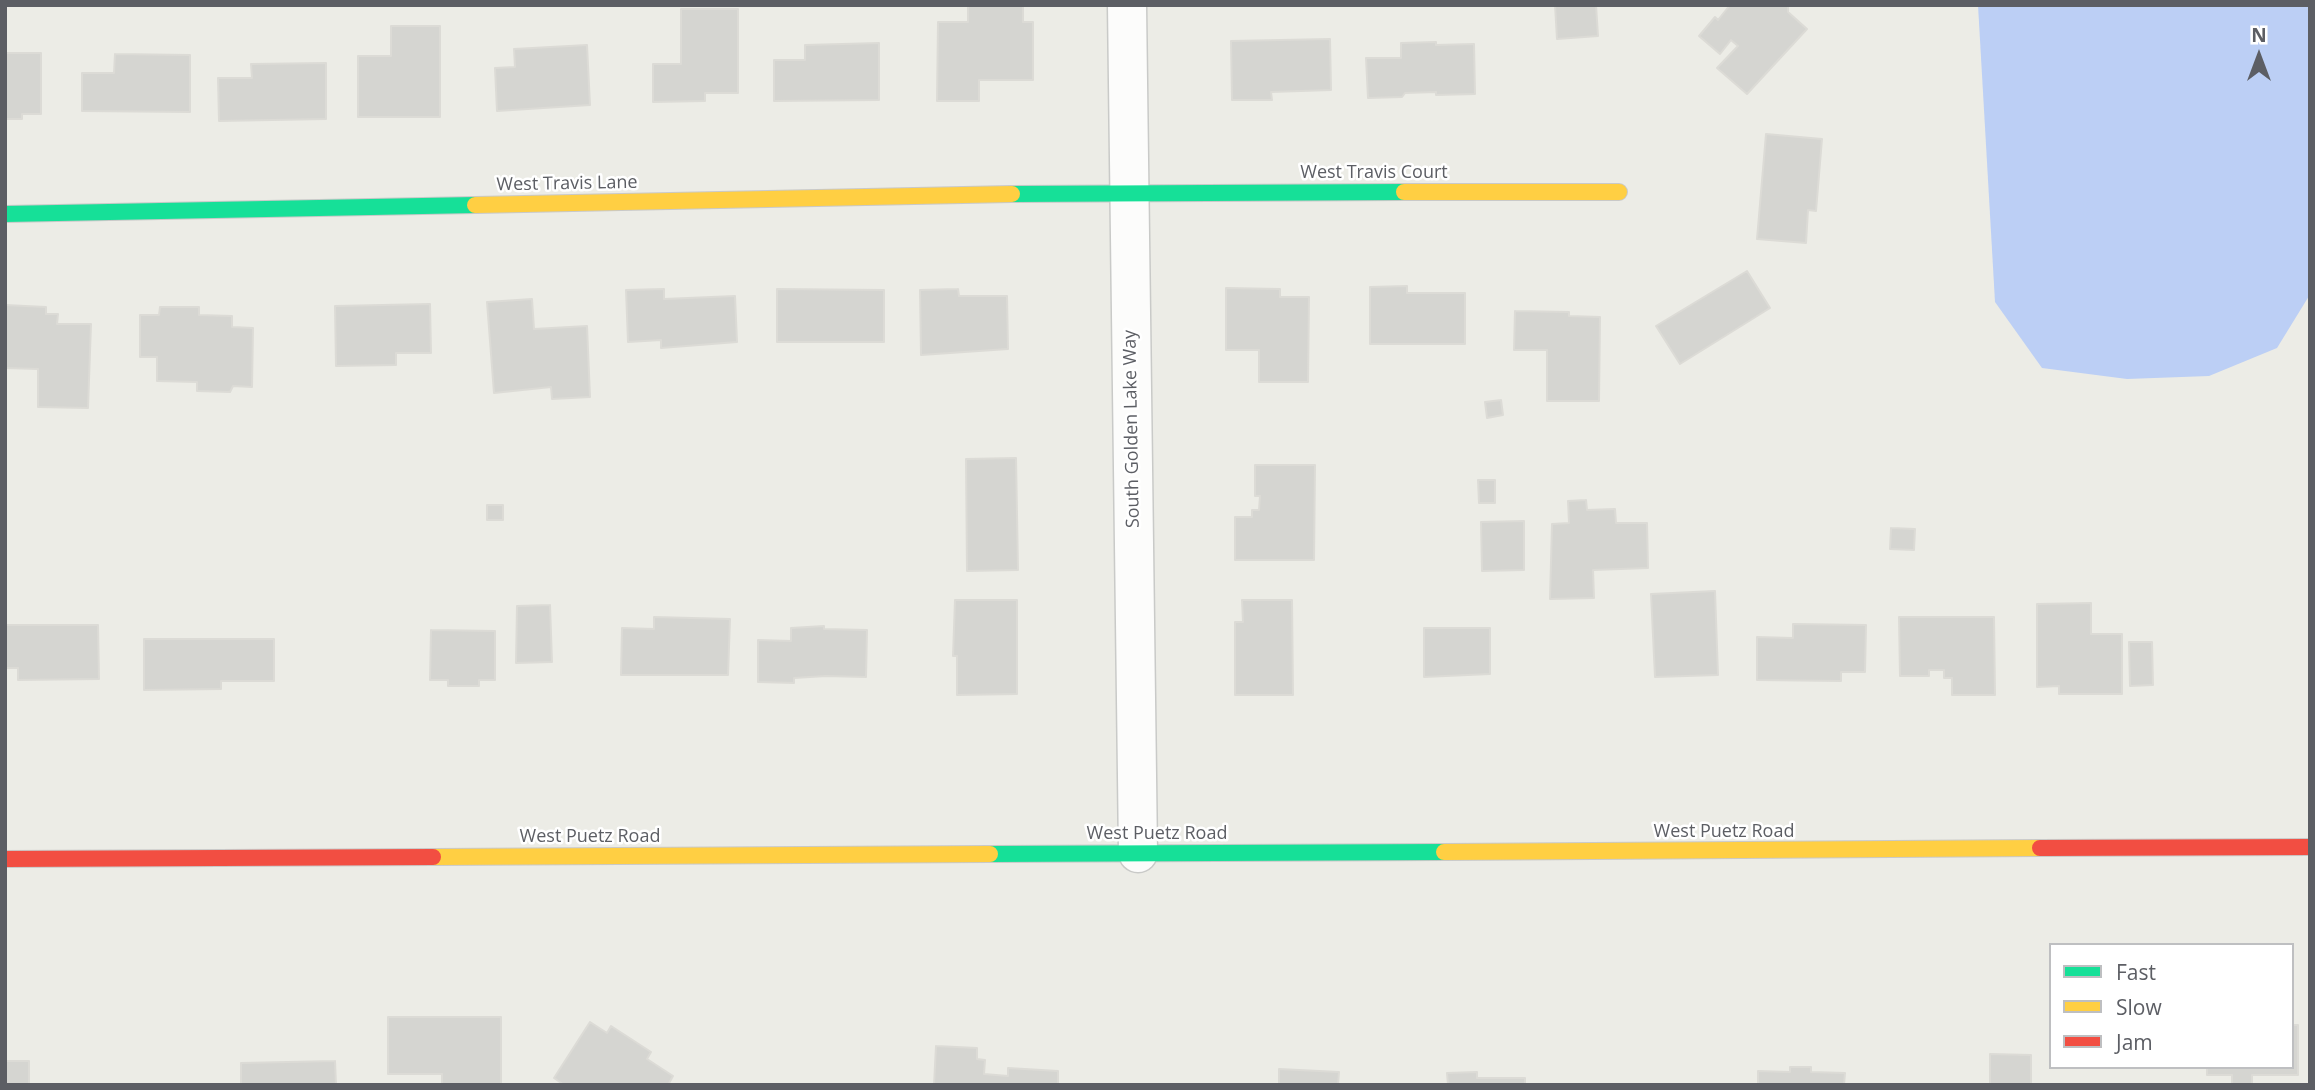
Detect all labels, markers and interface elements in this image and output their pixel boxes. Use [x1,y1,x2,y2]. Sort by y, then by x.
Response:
north arrow [2224,21,2294,91]
text: N [2251,22,2267,48]
street label: West Travis Court [1300,162,1448,184]
street label: West Travis Lane [496,172,638,196]
street label: South Golden Lake Way [1119,330,1145,528]
street label: West Puetz Road [1654,821,1794,843]
street label: West Puetz Road [1087,823,1227,845]
street label: West Puetz Road [520,826,660,848]
legend [2049,943,2294,1069]
text: Fast [2116,958,2156,986]
text: Slow [2116,993,2162,1021]
text: Jam [2116,1028,2153,1056]

